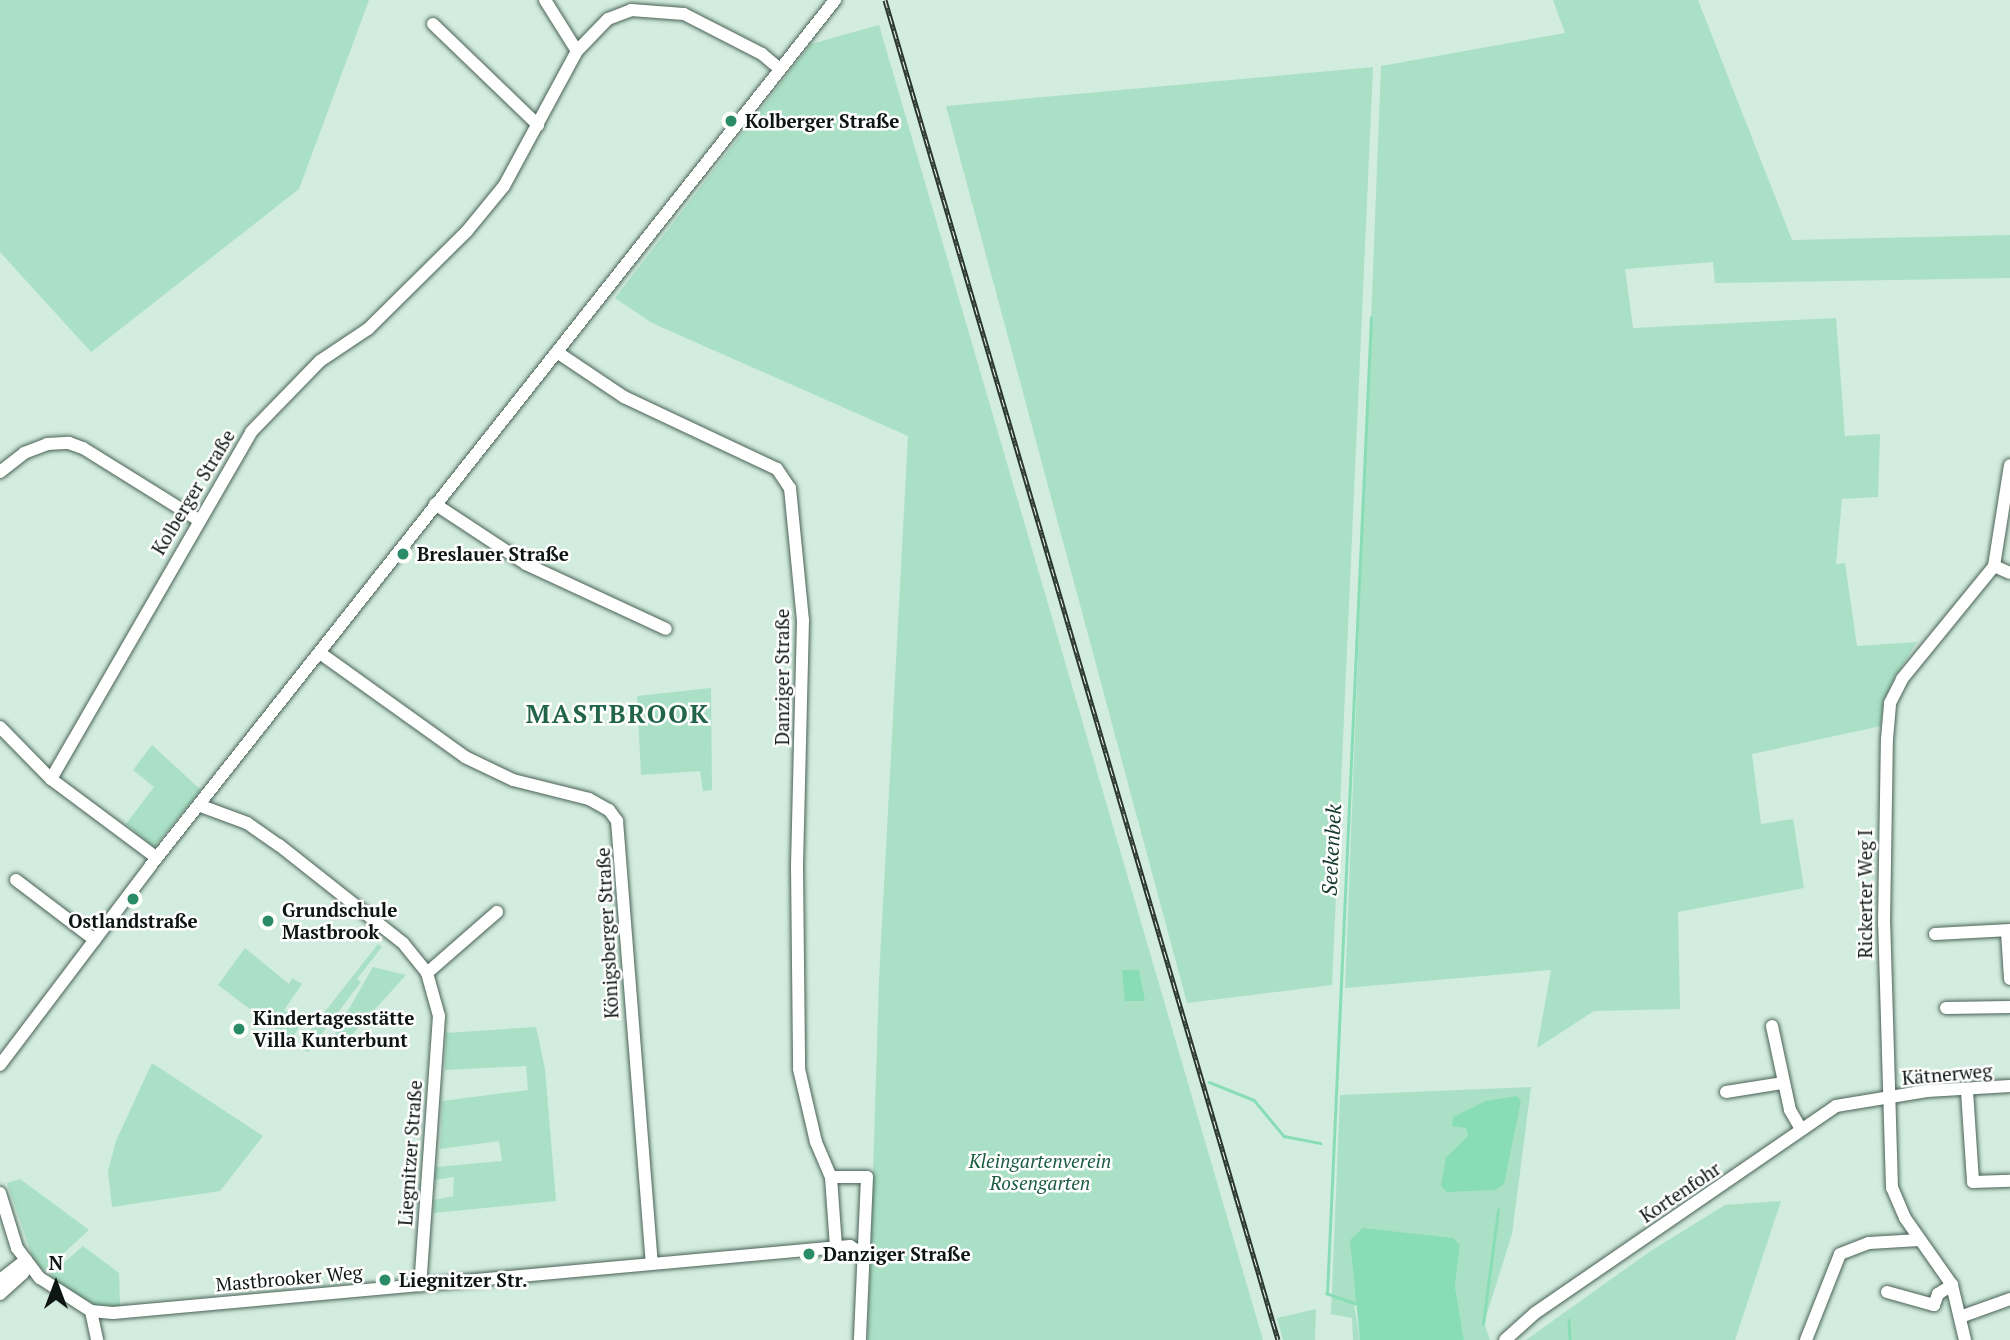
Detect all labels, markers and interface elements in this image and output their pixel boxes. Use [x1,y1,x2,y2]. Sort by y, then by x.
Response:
place label: Kolberger Straße [745,110,900,132]
marker: Kolberger Straße [723,113,739,129]
street label: Kolberger Straße [147,425,239,559]
place label: Breslauer Straße [417,543,569,565]
marker: Breslauer Straße [395,546,411,562]
street label: Danziger Straße [771,609,793,745]
district label: MASTBROOK [527,698,709,730]
water label: Seekenbek [1316,804,1346,896]
street label: Rickerter Weg I [1854,830,1876,958]
street label: Königsberger Straße [591,847,623,1019]
marker: Ostlandstraße [125,891,141,907]
place label: Grundschule Mastbrook [282,899,397,943]
place label: Ostlandstraße [68,910,198,932]
marker: Grundschule Mastbrook [260,913,276,929]
place label: Kindertagesstätte Villa Kunterbunt [253,1007,414,1051]
marker: Kindertagesstätte Villa Kunterbunt [231,1021,247,1037]
street label: Kätnerweg [1901,1059,1993,1089]
street label: Liegnitzer Straße [394,1079,426,1227]
park label: Kleingartenverein Rosengarten [969,1150,1111,1194]
street label: Kortenfohr [1635,1157,1725,1227]
place label: Danziger Straße [823,1243,971,1265]
marker: Danziger Straße [801,1246,817,1262]
north arrow [21,1249,91,1319]
text: N [49,1250,63,1275]
street label: Mastbrooker Weg [215,1260,363,1296]
place label: Liegnitzer Str. [399,1269,528,1291]
marker: Liegnitzer Str. [377,1272,393,1288]

